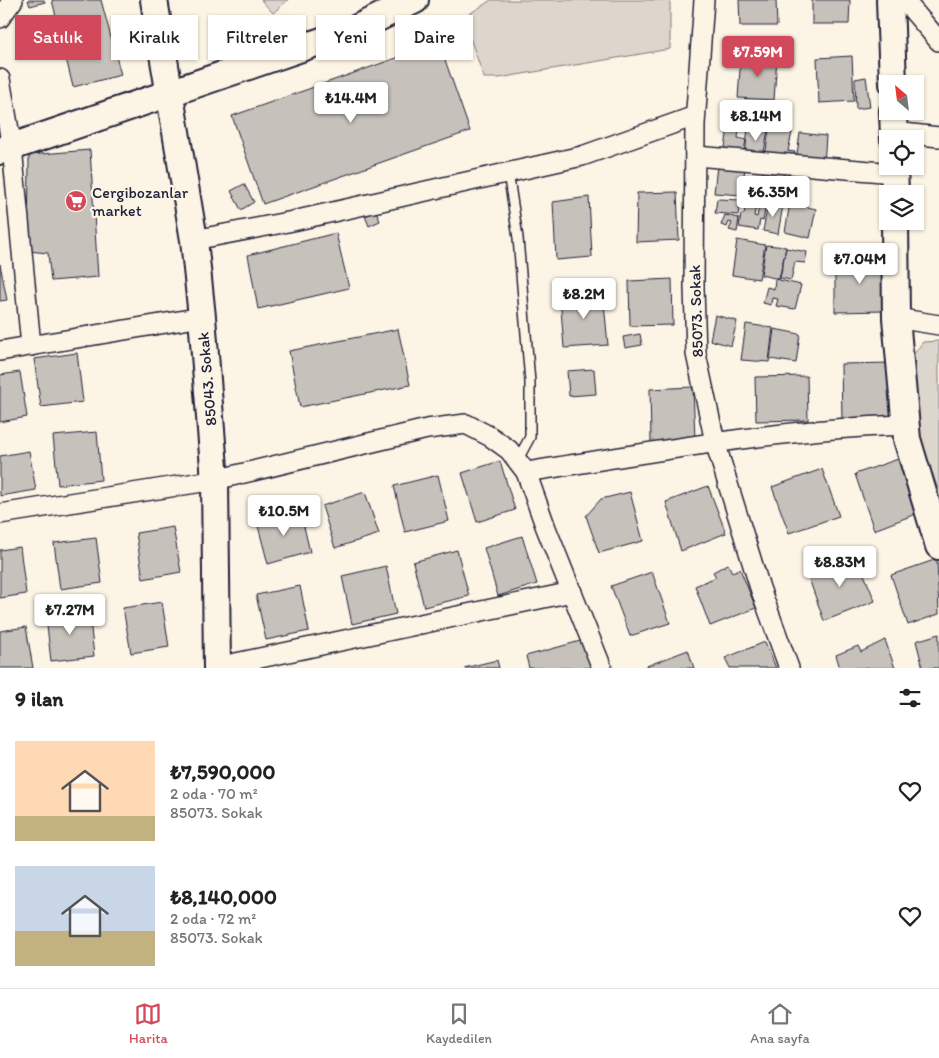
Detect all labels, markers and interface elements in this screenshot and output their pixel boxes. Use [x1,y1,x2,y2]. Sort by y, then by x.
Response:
chip: Satılık [15,15,101,60]
chip: Kiralık [111,15,198,60]
chip: Filtreler [208,15,306,60]
chip: Yeni [316,15,385,60]
chip: Daire [395,15,473,60]
pin: ₺7.59M [717,36,799,78]
text: ₺7.59M [733,42,783,61]
north arrow [879,75,924,120]
map controls [879,75,924,230]
pin: ₺14.4M [310,82,392,124]
text: ₺14.4M [325,88,377,107]
pin: ₺8.14M [715,100,797,142]
text: ₺8.14M [731,106,781,125]
button: locate [879,130,924,175]
pin: ₺6.35M [732,176,814,218]
text: ₺6.35M [748,182,798,201]
place label: Cergibozanlar market [92,183,189,220]
button: layers [879,185,924,230]
supermarket icon: Cergibozanlar market [64,189,88,213]
pin: ₺7.04M [819,242,901,285]
text: ₺7.04M [834,249,886,268]
street label: 85073. Sokak [685,264,707,358]
pin: ₺8.2M [549,278,619,320]
text: ₺8.2M [563,284,605,303]
street label: 85043. Sokak [193,331,221,427]
pin: ₺10.5M [243,494,325,537]
text: ₺10.5M [259,501,309,520]
pin: ₺8.83M [799,546,881,588]
text: ₺8.83M [814,552,866,571]
pin: ₺7.27M [29,594,111,636]
text: ₺7.27M [45,600,95,619]
icon: filters [896,684,924,712]
text: 9 ilan [15,686,64,711]
text: ₺7,590,000 [170,759,275,784]
icon: home [55,761,115,821]
icon: heart [896,777,924,805]
text: 2 oda · 70 m² [170,784,258,803]
text: 85073. Sokak [170,803,263,822]
text: ₺8,140,000 [170,884,277,909]
icon: home [55,886,115,946]
icon: heart [896,902,924,930]
text: 2 oda · 72 m² [170,909,256,928]
text: 85073. Sokak [170,928,263,947]
tab: Harita [129,1000,168,1047]
tab: Kaydedilen [426,1000,492,1047]
tab: Ana sayfa [750,1000,810,1047]

